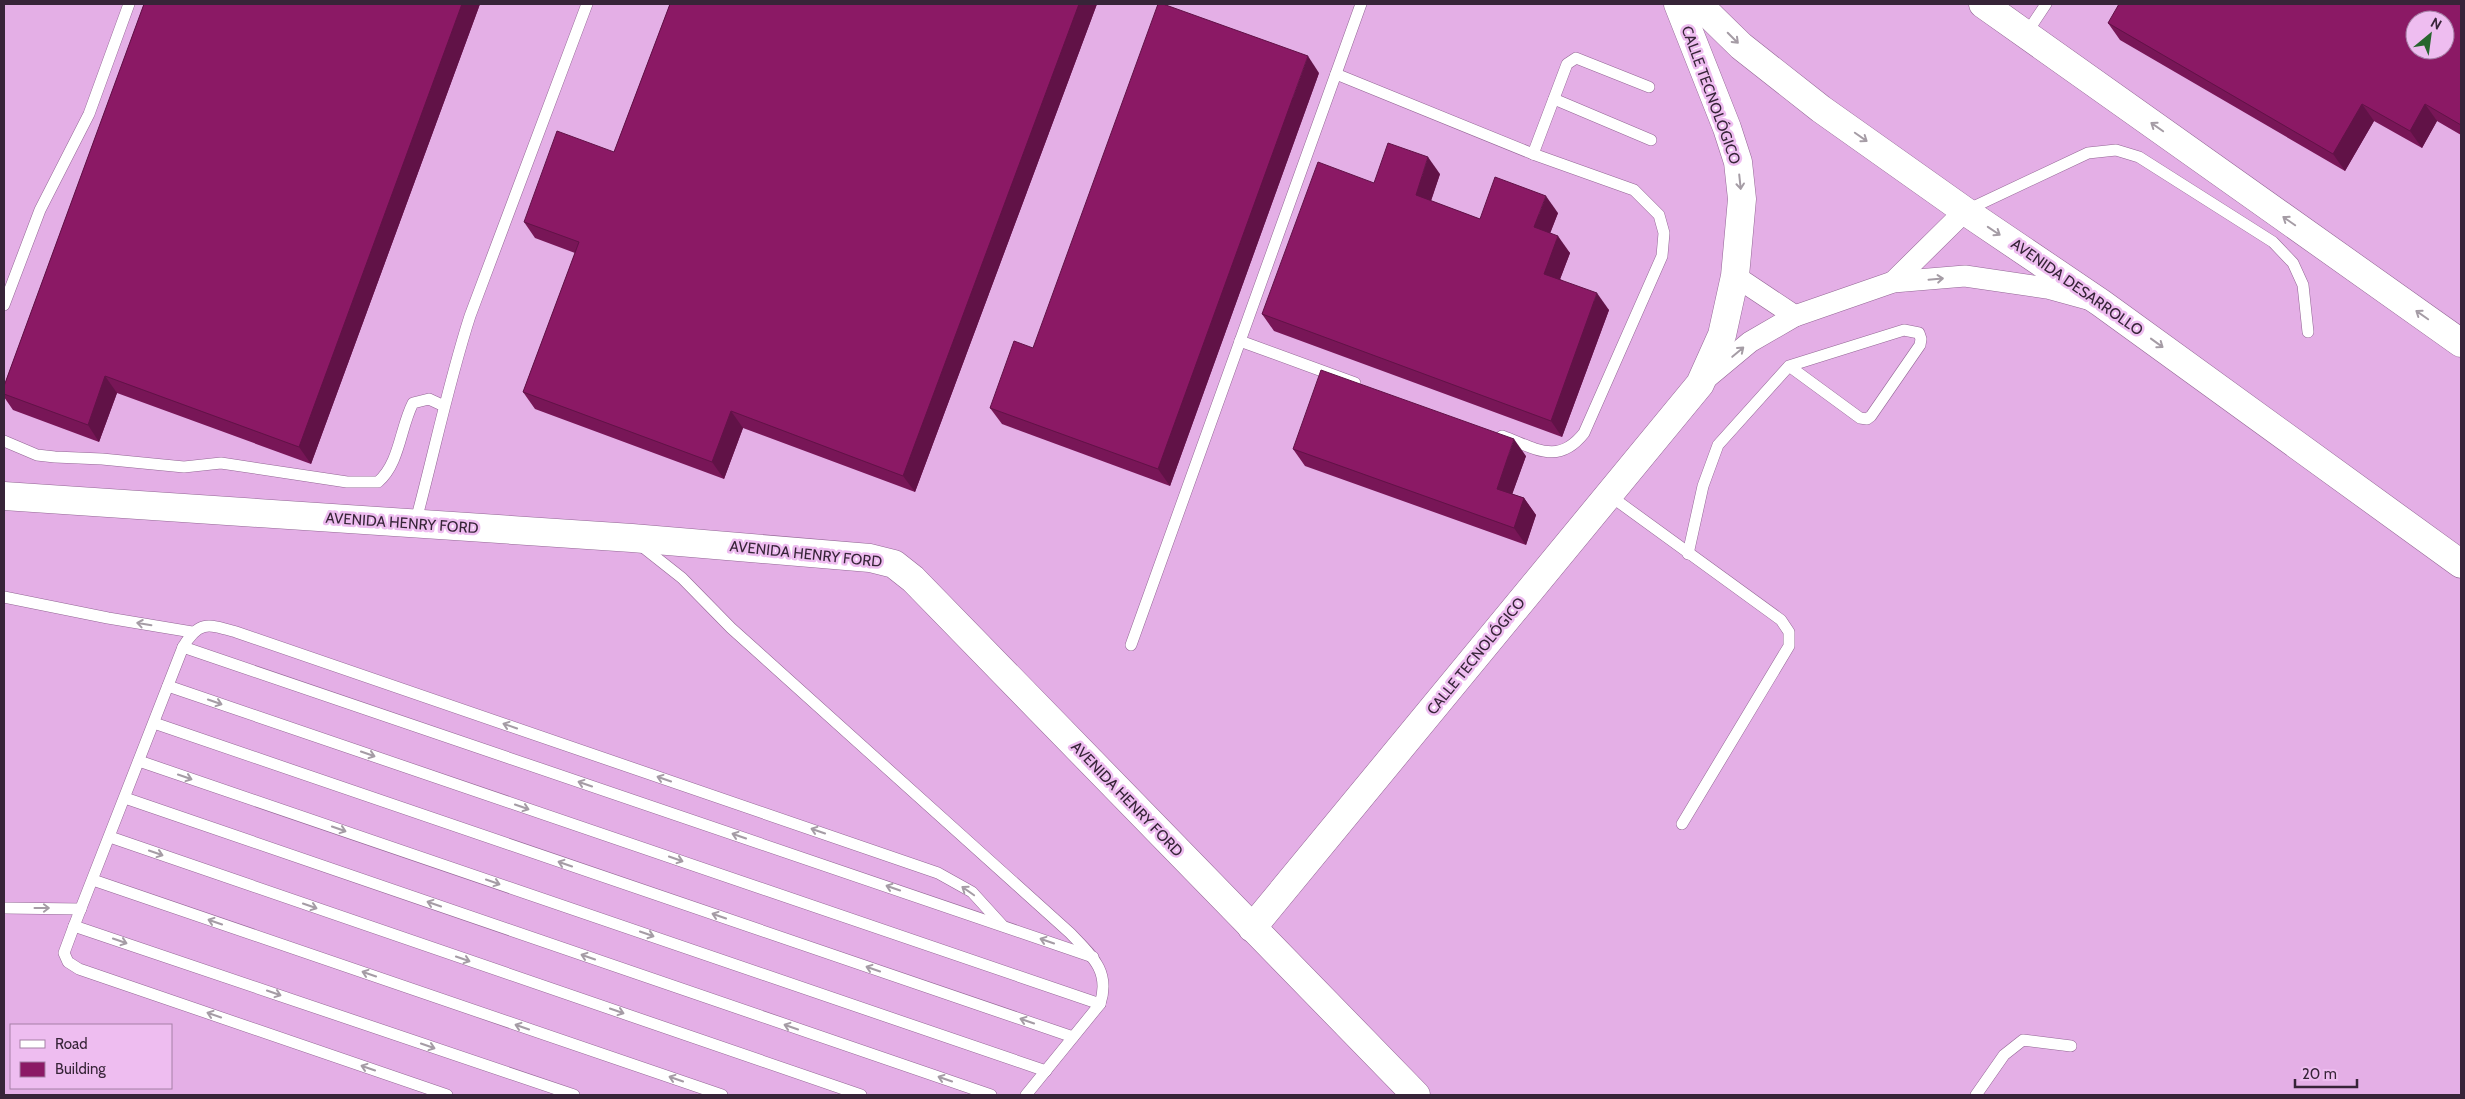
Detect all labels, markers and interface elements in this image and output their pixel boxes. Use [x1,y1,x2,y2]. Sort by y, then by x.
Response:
north arrow [2405,10,2455,60]
text: N [2428,13,2445,34]
street label: CALLE TECNOLÓGICO [1678,23,1745,167]
one-way arrow [1727,32,1739,44]
one-way arrow [2150,122,2164,132]
one-way arrow [1854,132,1868,143]
one-way arrow [1735,173,1745,189]
one-way arrow [2282,216,2296,226]
one-way arrow [1987,226,2001,236]
street label: AVENIDA DESARROLLO [2008,235,2146,339]
one-way arrow [1928,274,1944,283]
one-way arrow [2415,310,2429,320]
one-way arrow [2150,338,2164,348]
one-way arrow [1731,347,1744,358]
street label: AVENIDA HENRY FORD [325,509,479,537]
street label: AVENIDA HENRY FORD [729,537,883,571]
street label: CALLE TECNOLÓGICO [1422,593,1529,718]
one-way arrow [136,619,152,629]
one-way arrow [206,697,222,707]
one-way arrow [503,721,519,730]
street label: AVENIDA HENRY FORD [1067,738,1187,860]
one-way arrow [360,750,376,759]
one-way arrow [177,772,193,782]
one-way arrow [657,774,672,783]
one-way arrow [578,779,594,788]
one-way arrow [514,802,530,812]
one-way arrow [331,825,347,834]
one-way arrow [810,826,826,836]
one-way arrow [732,831,748,840]
one-way arrow [148,849,163,858]
one-way arrow [668,855,683,864]
one-way arrow [558,858,574,868]
one-way arrow [485,878,500,887]
one-way arrow [885,883,901,893]
one-way arrow [961,886,975,896]
one-way arrow [427,899,442,908]
one-way arrow [301,902,317,911]
one-way arrow [34,903,50,913]
one-way arrow [712,911,727,920]
one-way arrow [207,916,223,926]
one-way arrow [638,930,654,939]
one-way arrow [1040,936,1055,945]
one-way arrow [112,937,127,946]
one-way arrow [580,952,596,961]
one-way arrow [455,954,471,964]
one-way arrow [865,963,881,973]
one-way arrow [361,969,377,978]
one-way arrow [266,989,282,999]
one-way arrow [609,1007,625,1017]
one-way arrow [207,1010,222,1019]
one-way arrow [1019,1016,1035,1025]
one-way arrow [515,1022,531,1031]
one-way arrow [784,1022,799,1031]
legend [10,1024,172,1089]
text: Road [55,1035,88,1053]
one-way arrow [419,1041,435,1051]
scale bar [2295,1056,2358,1088]
text: Building [55,1060,106,1078]
one-way arrow [361,1063,376,1072]
text: 20 m [2302,1065,2337,1083]
one-way arrow [669,1074,685,1084]
one-way arrow [937,1074,953,1084]

